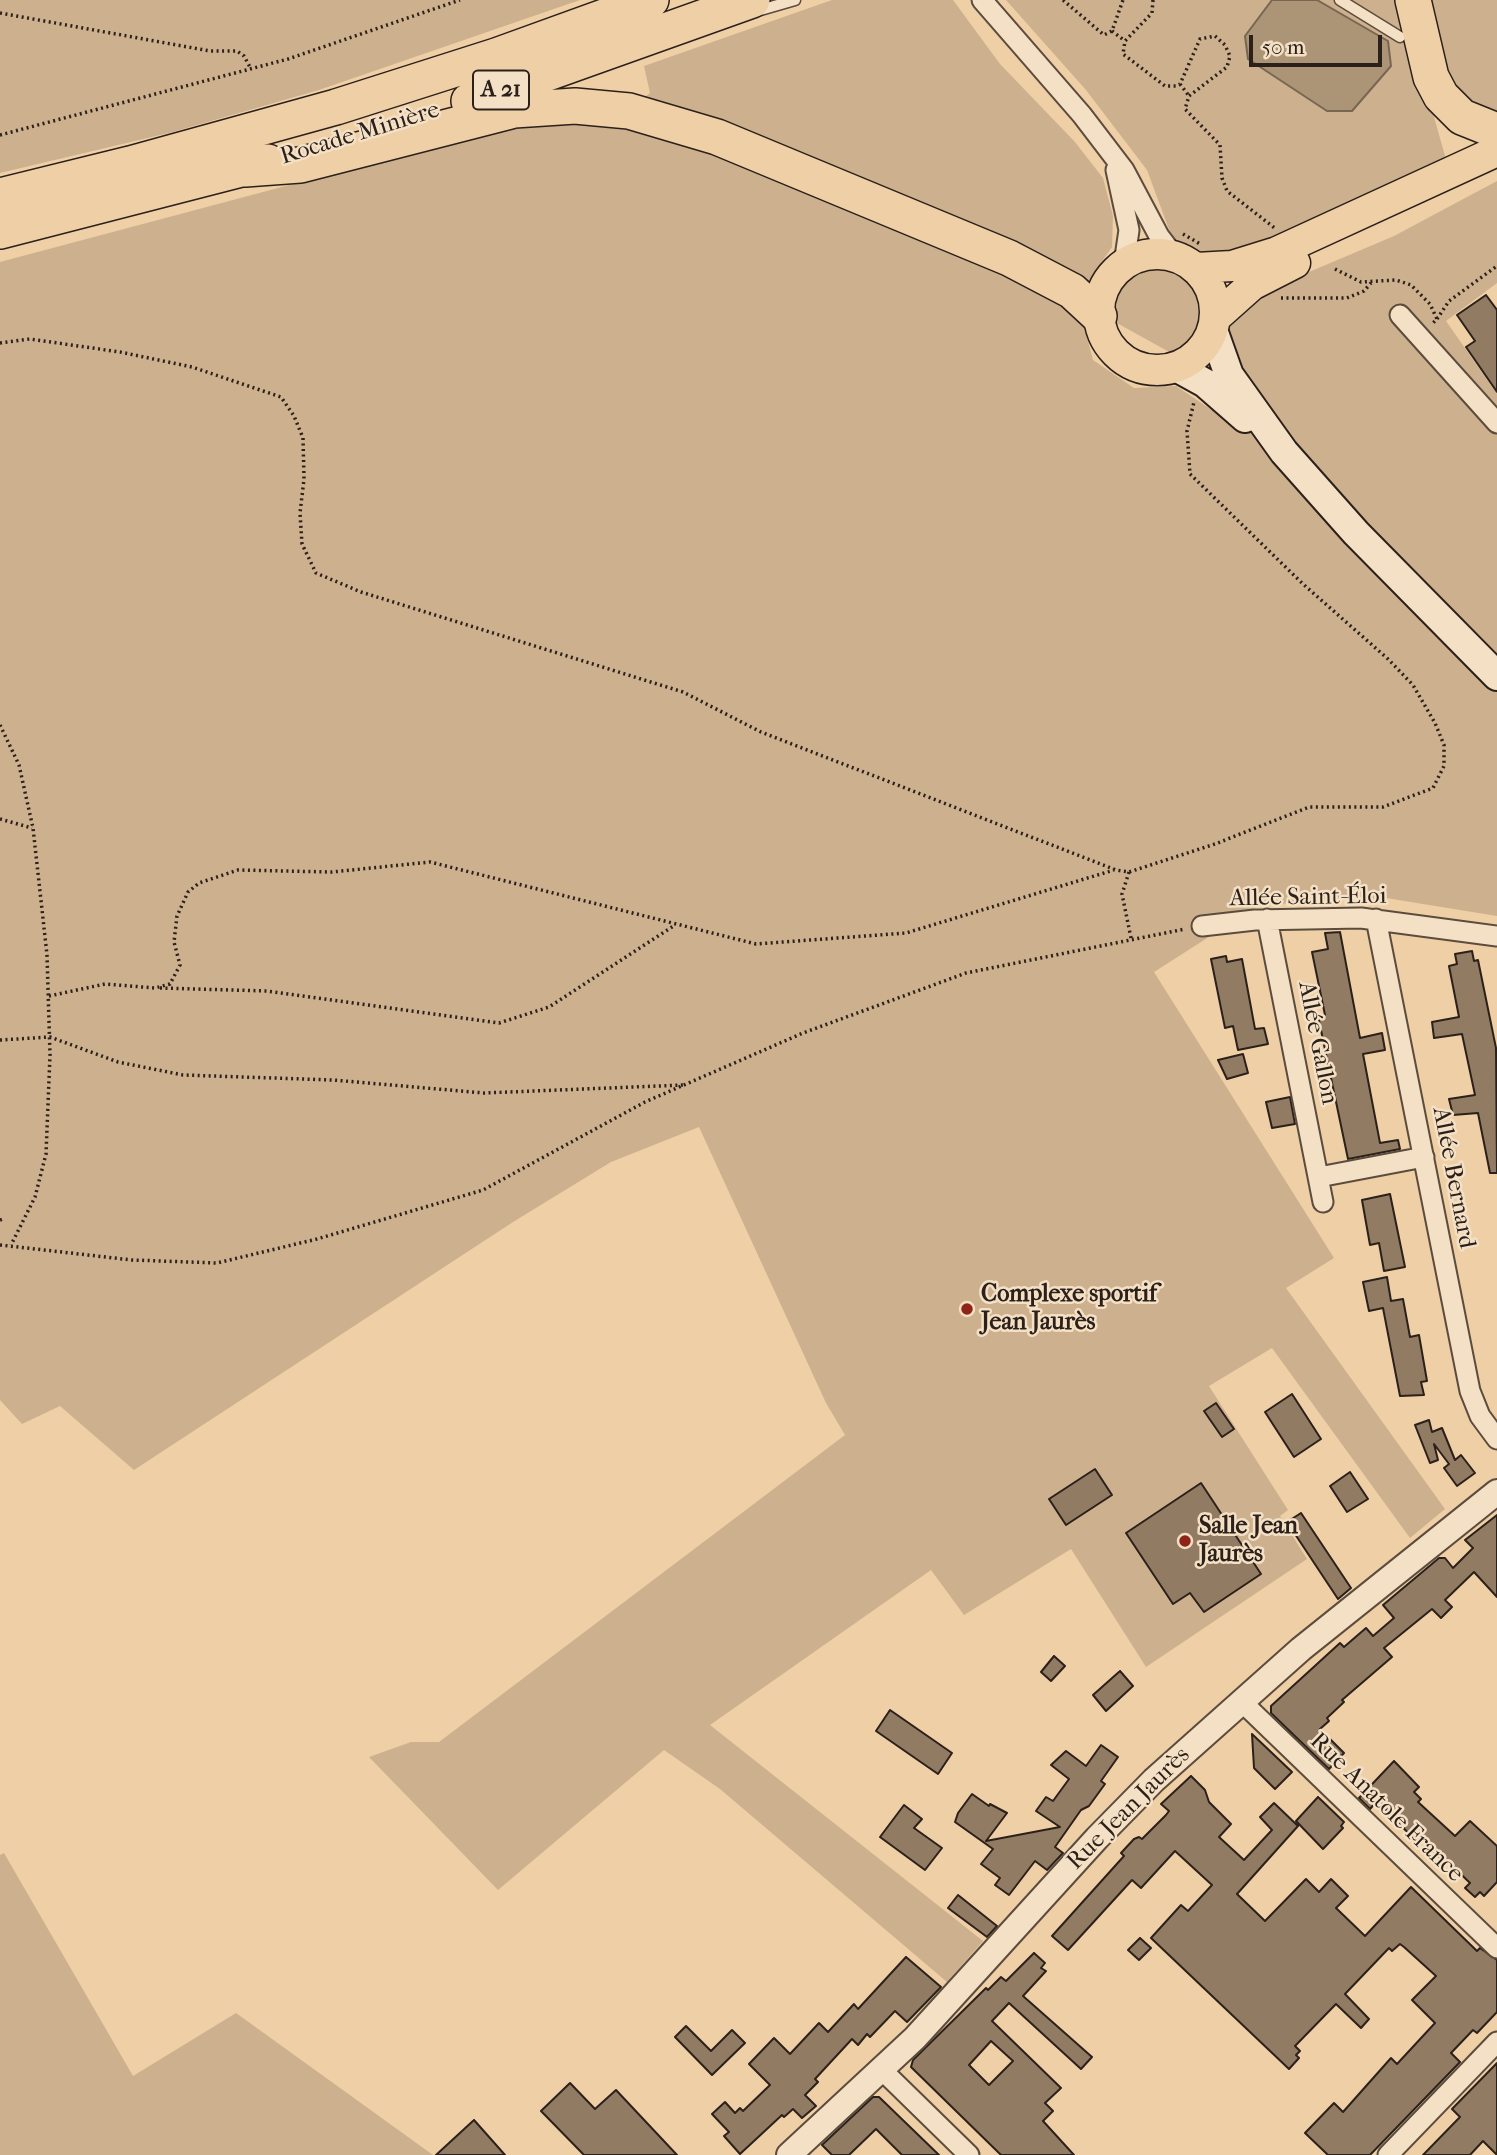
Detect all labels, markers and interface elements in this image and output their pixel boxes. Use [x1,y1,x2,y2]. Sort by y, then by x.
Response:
scale bar [1252,21,1385,65]
text: 50 m [1262,35,1305,59]
road number: A 21 [473,71,529,110]
street label: Rocade Minière [277,96,443,172]
street label: Allée Saint-Éloi [1229,882,1387,914]
street label: Allée Gallon [1291,979,1343,1107]
street label: Allée Bernard [1425,1105,1481,1251]
place label: Complexe sportif Jean Jaurès [981,1281,1157,1337]
marker: Complexe sportif Jean Jaurès [959,1301,975,1317]
place label: Salle Jean Jaurès [1199,1513,1298,1569]
marker: Salle Jean Jaurès [1177,1533,1193,1549]
street label: Rue Anatole France [1303,1727,1469,1889]
street label: Rue Jean Jaurès [1062,1742,1196,1876]

